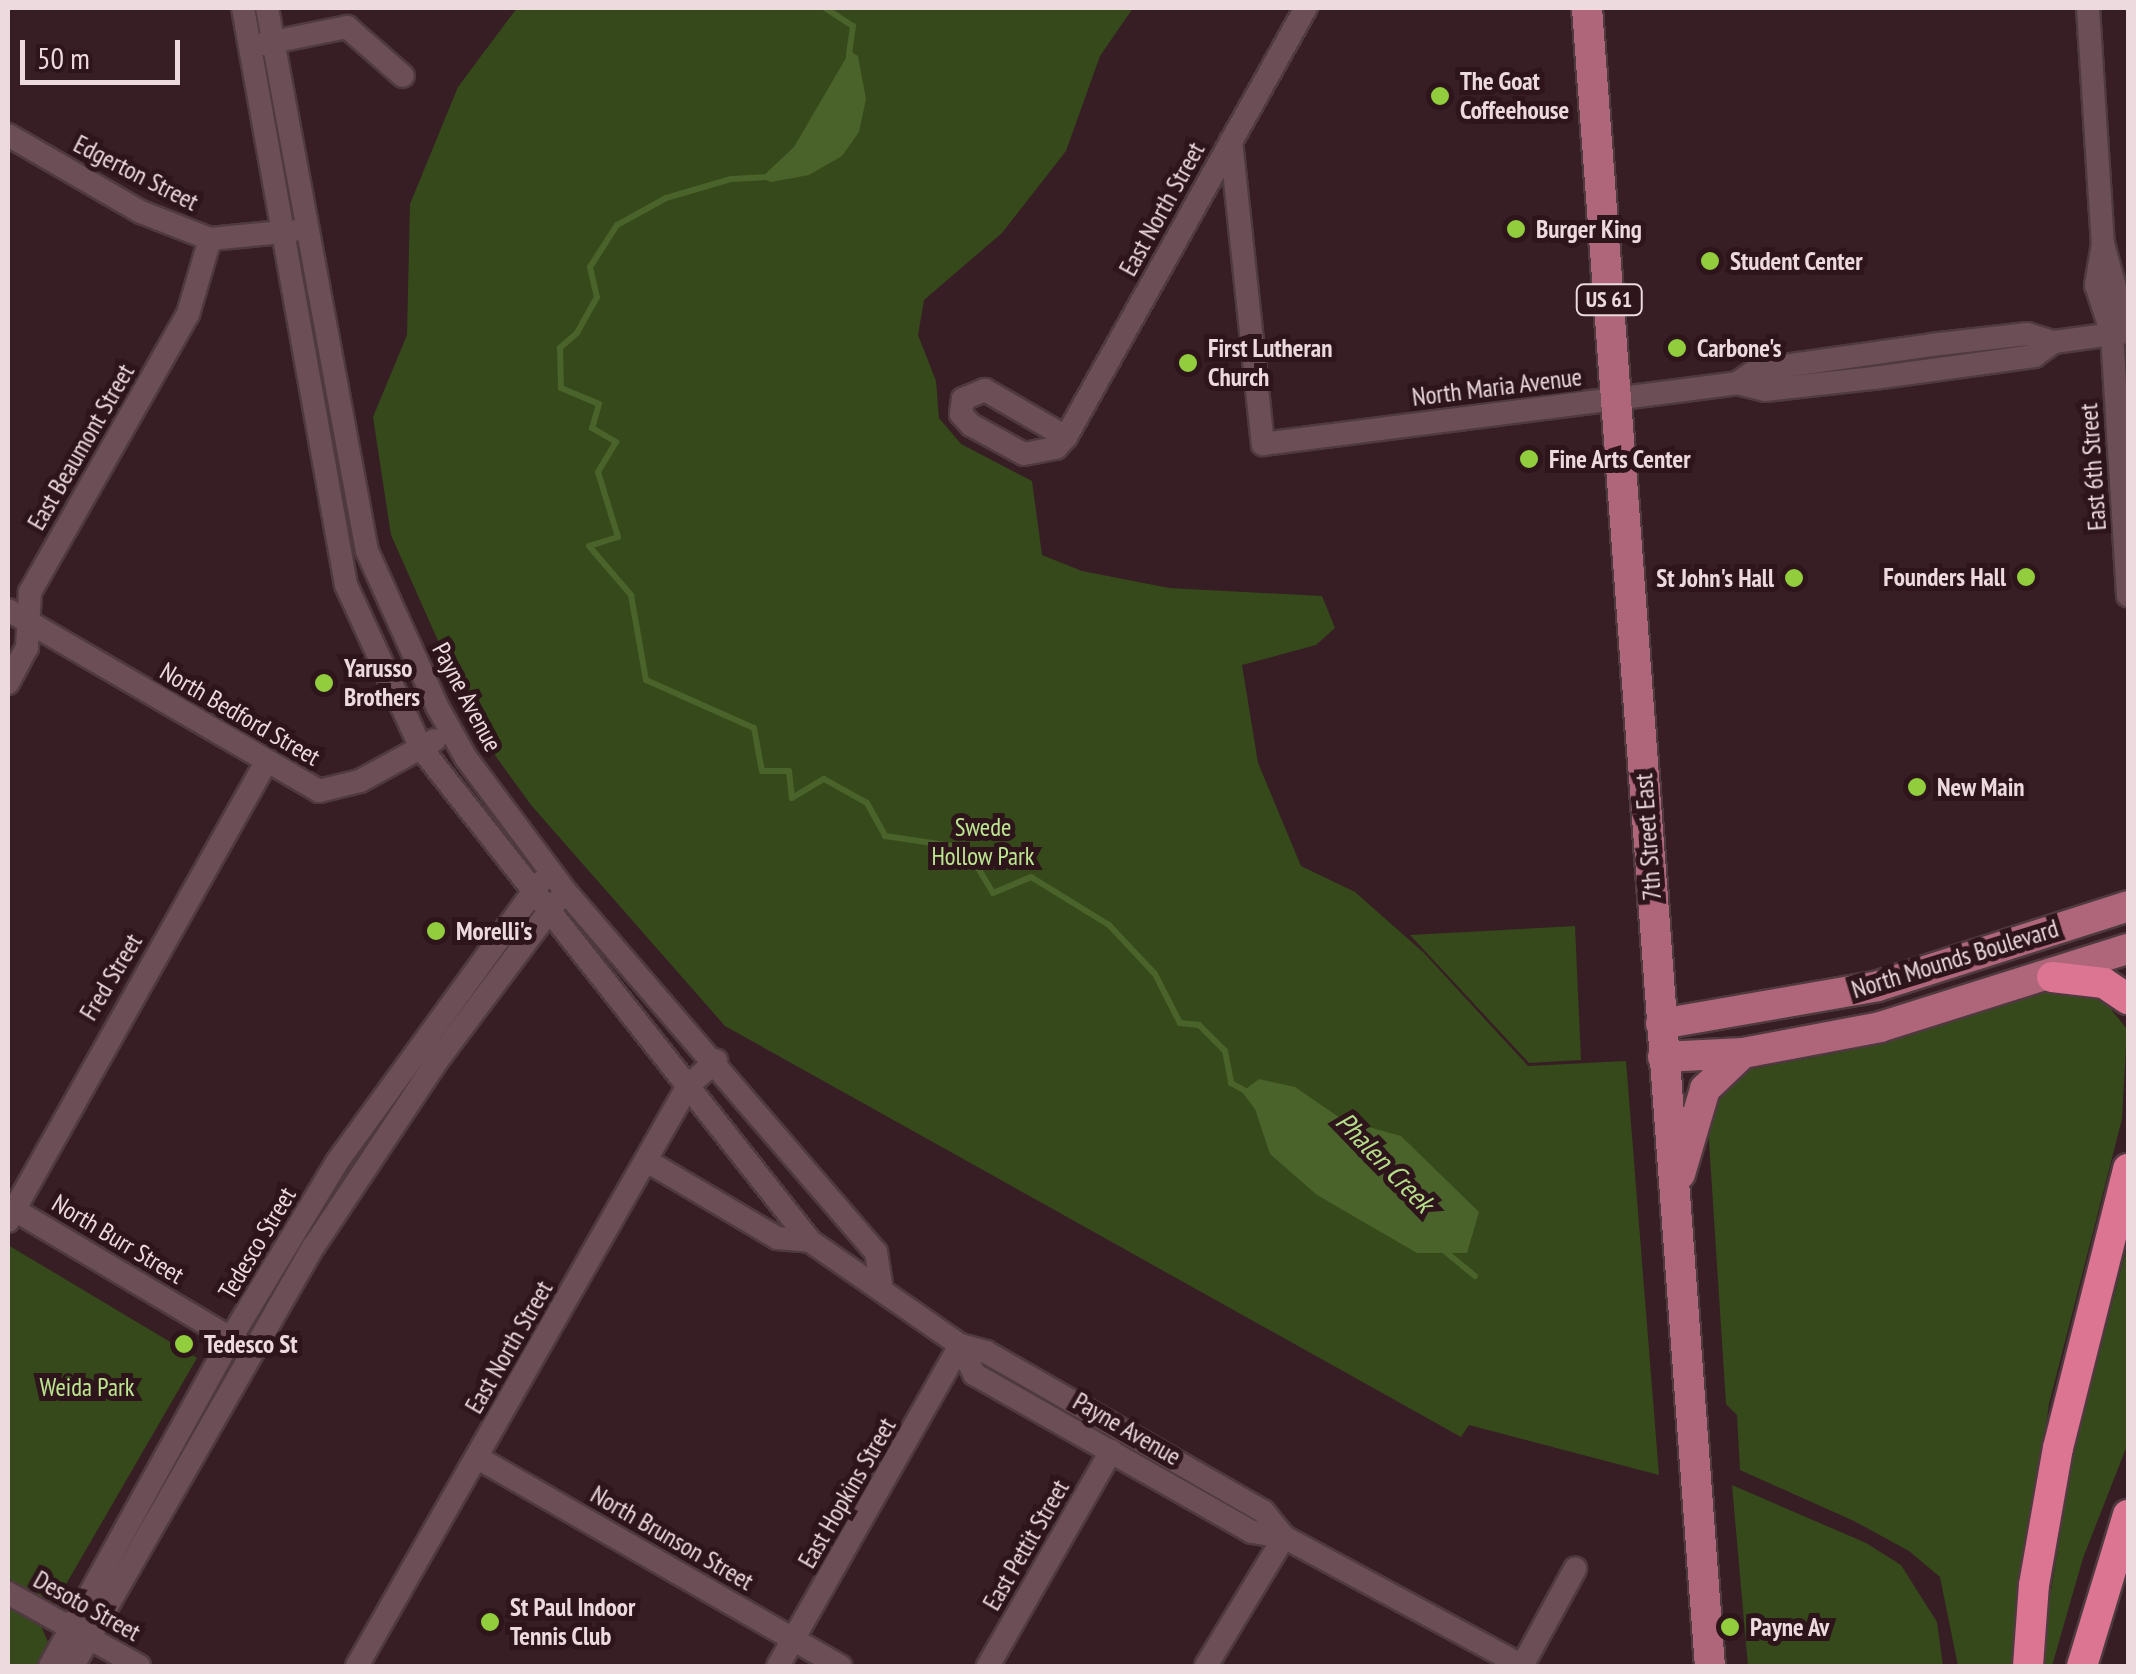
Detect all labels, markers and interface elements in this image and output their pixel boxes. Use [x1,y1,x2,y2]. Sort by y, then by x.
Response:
scale bar [25,20,185,82]
text: 50 m [37,38,90,77]
place label: The Goat Coffeehouse [1460,67,1569,126]
marker: The Goat Coffeehouse [1429,85,1451,107]
street label: Edgerton Street [69,129,203,217]
street label: East North Street [1113,137,1211,281]
place label: Burger King [1536,214,1642,244]
marker: Burger King [1505,218,1527,240]
place label: Student Center [1730,246,1863,276]
marker: Student Center [1699,250,1721,272]
road number: US 61 [1574,283,1644,317]
place label: Carbone's [1697,333,1781,363]
place label: First Lutheran Church [1208,334,1332,393]
marker: Carbone's [1666,337,1688,359]
marker: First Lutheran Church [1177,352,1199,374]
street label: East Beaumont Street [21,359,141,535]
street label: North Maria Avenue [1410,362,1584,412]
street label: East 6th Street [2074,402,2112,532]
place label: Fine Arts Center [1549,444,1692,474]
marker: Fine Arts Center [1518,448,1540,470]
place label: Founders Hall [1883,562,2006,592]
place label: St John's Hall [1656,563,1774,593]
marker: Founders Hall [2015,566,2037,588]
marker: St John's Hall [1783,567,1805,589]
street label: Payne Avenue [426,637,508,757]
place label: Yarusso Brothers [344,654,420,713]
street label: North Bedford Street [155,656,325,772]
marker: Yarusso Brothers [313,672,335,694]
street label: 7th Street East [1629,772,1667,902]
place label: New Main [1937,772,2025,802]
marker: New Main [1906,776,1928,798]
park label: Swede Hollow Park [931,813,1035,872]
street label: North Mounds Boulevard [1848,913,2062,1005]
place label: Morelli's [456,916,532,946]
marker: Morelli's [425,920,447,942]
street label: Fred Street [74,928,148,1026]
water label: Phalen Creek [1329,1105,1441,1219]
street label: Tedesco Street [212,1182,302,1304]
street label: North Burr Street [47,1188,189,1290]
street label: East North Street [459,1275,559,1419]
place label: Tedesco St [204,1329,297,1359]
marker: Tedesco St [173,1333,195,1355]
park label: Weida Park [40,1372,134,1402]
street label: Payne Avenue [1068,1386,1186,1472]
street label: East Hopkins Street [792,1413,902,1573]
street label: East Pettit Street [977,1475,1075,1615]
street label: North Brunson Street [585,1479,759,1597]
street label: Desoto Street [28,1564,146,1648]
place label: St Paul Indoor Tennis Club [510,1593,635,1652]
marker: St Paul Indoor Tennis Club [479,1611,501,1633]
place label: Payne Av [1750,1612,1830,1642]
marker: Payne Av [1719,1616,1741,1638]

